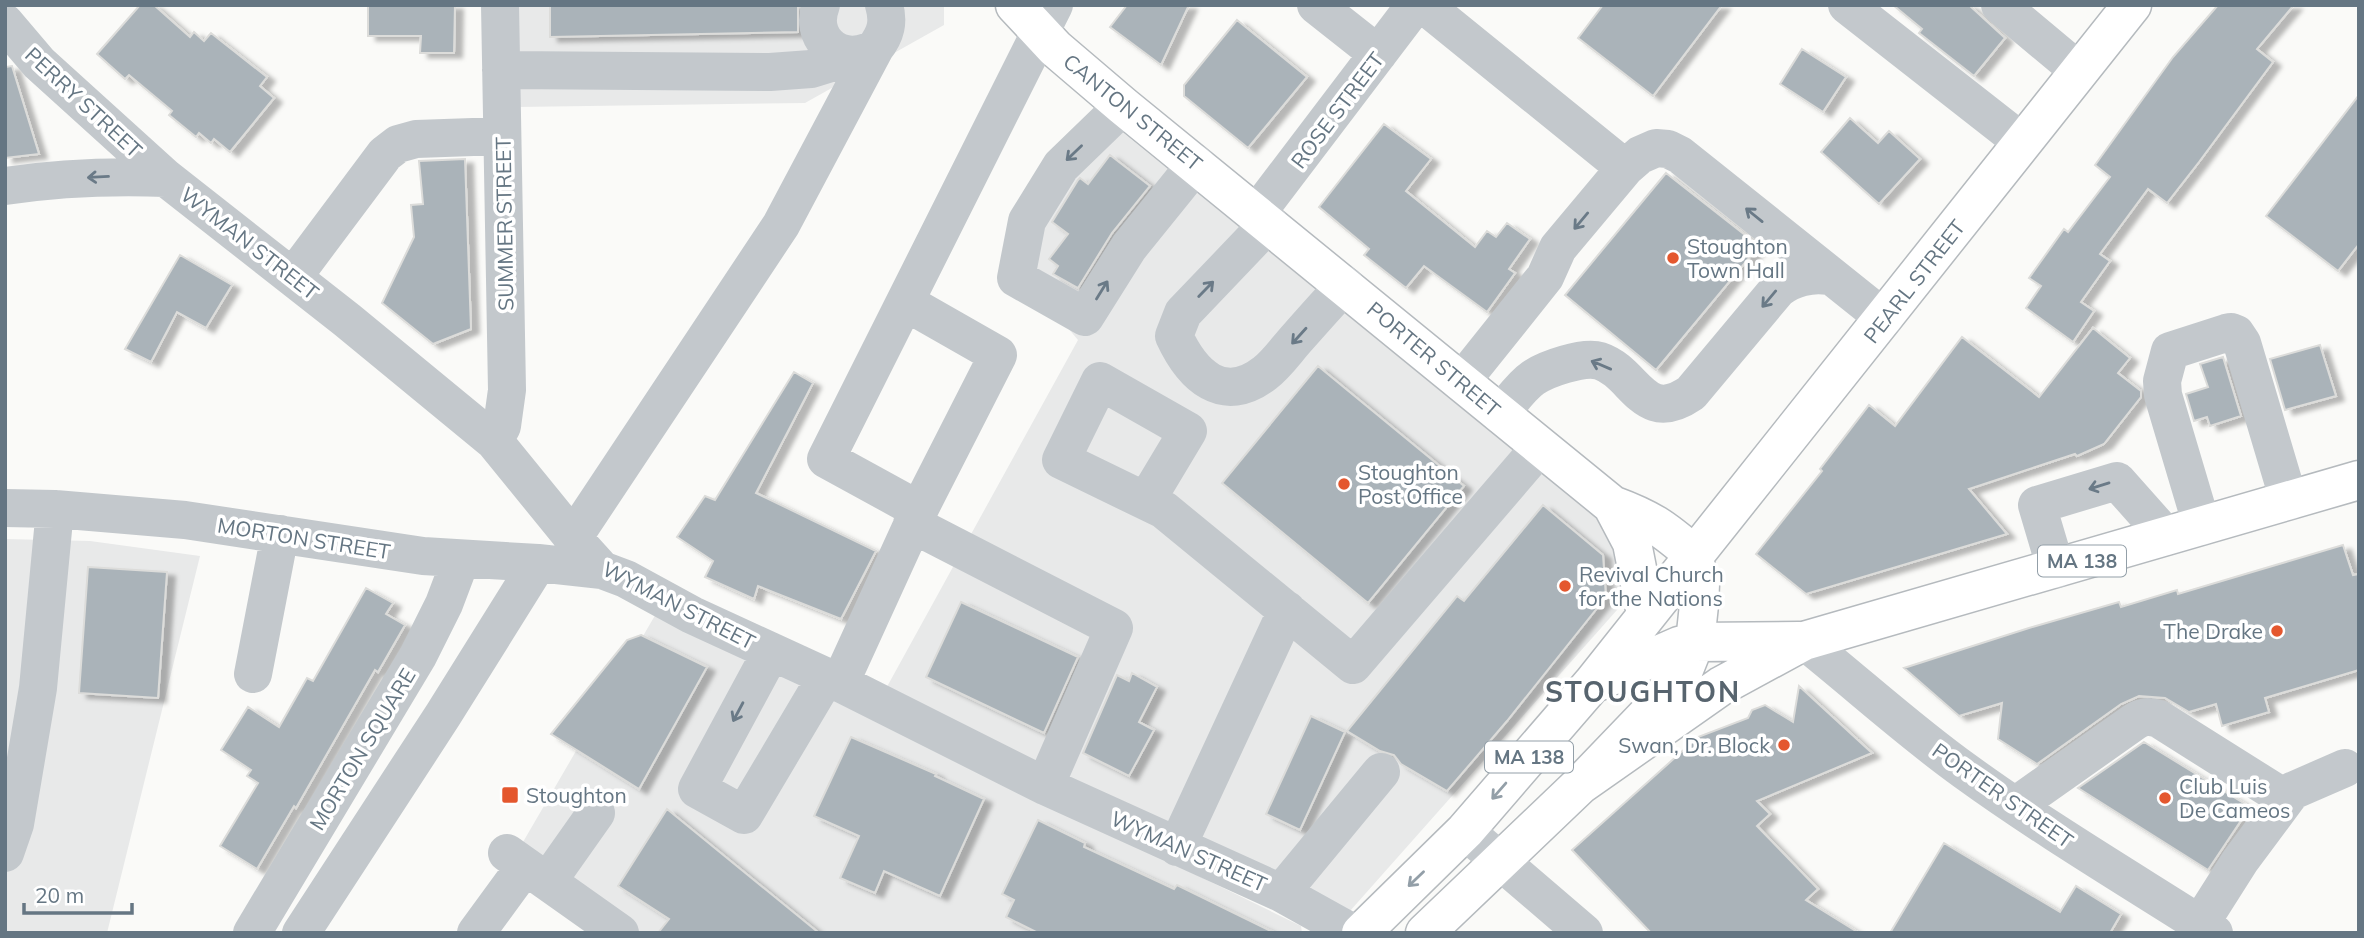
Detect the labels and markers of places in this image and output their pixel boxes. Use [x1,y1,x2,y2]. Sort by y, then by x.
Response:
place label: Stoughton Town Hall [1687,233,1788,283]
marker: Stoughton Town Hall [1665,250,1681,266]
place label: Stoughton Post Office [1358,459,1463,509]
marker: Stoughton Post Office [1336,476,1352,492]
place label: Revival Church for the Nations [1579,561,1724,611]
marker: Revival Church for the Nations [1557,578,1573,594]
place label: The Drake [2163,618,2263,644]
marker: The Drake [2269,623,2285,639]
place label: Swan, Dr. Block [1618,732,1770,758]
marker: Swan, Dr. Block [1776,737,1792,753]
place label: Club Luis De Cameos [2179,773,2290,823]
place label: Stoughton [526,782,627,808]
marker: Stoughton [500,785,520,805]
marker: Club Luis De Cameos [2157,790,2173,806]

